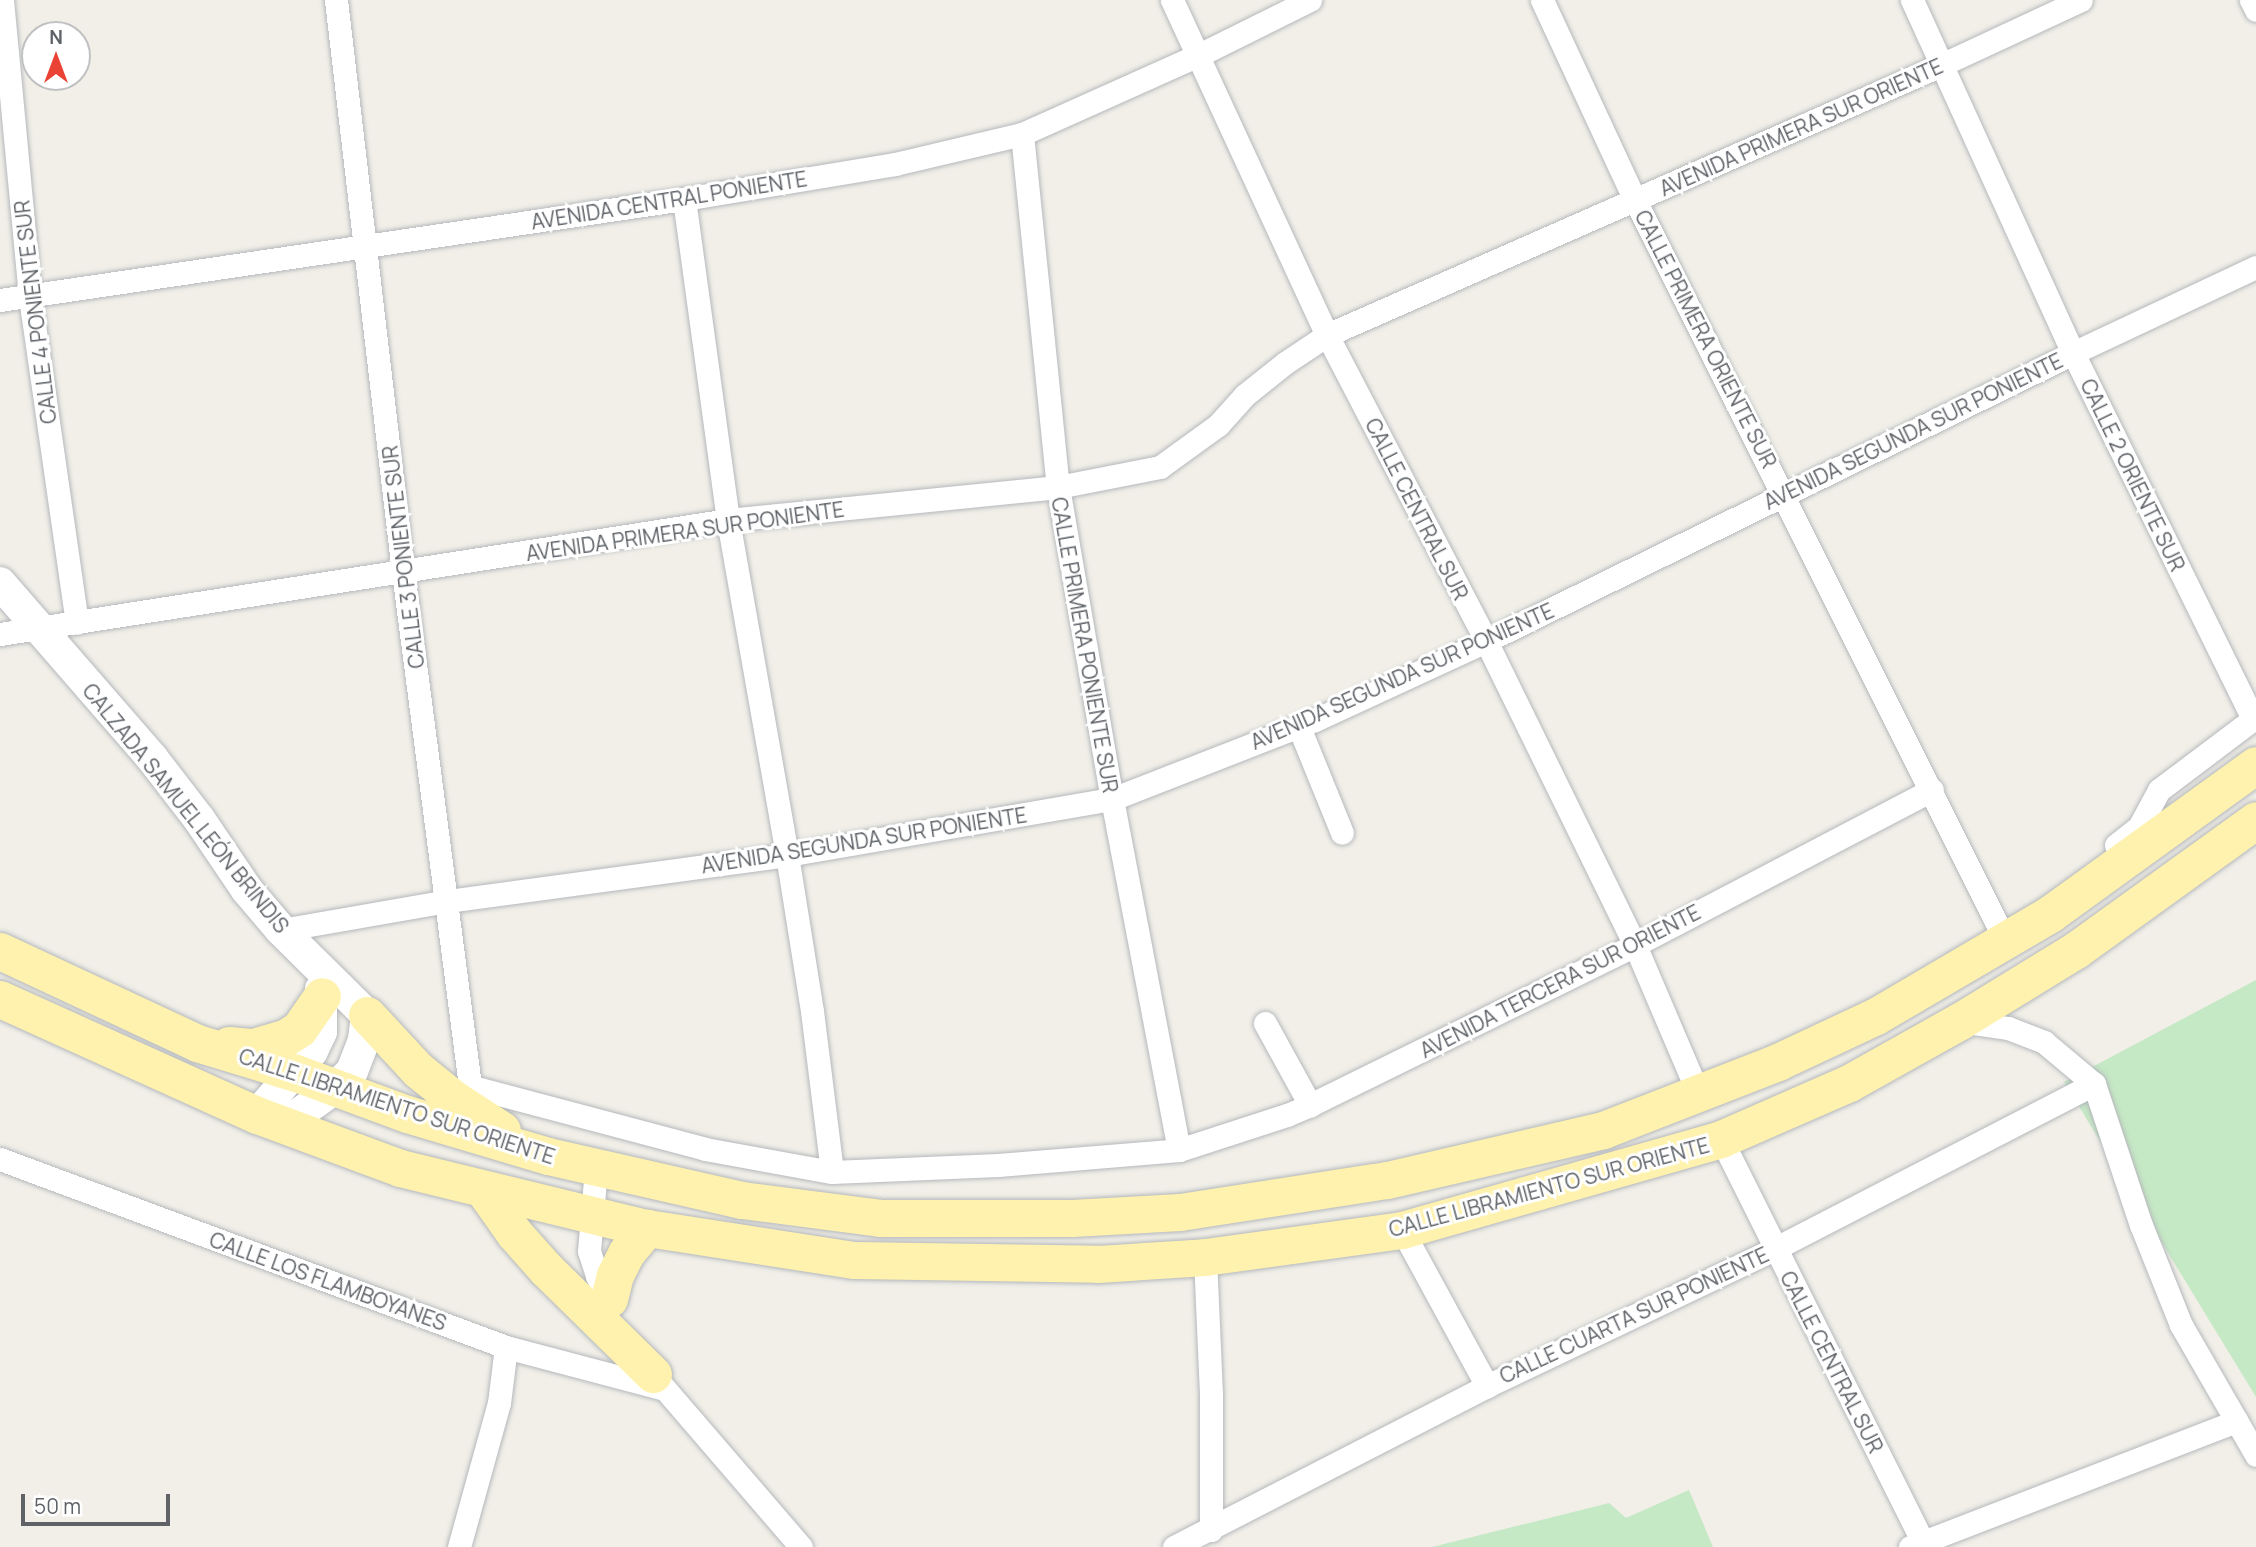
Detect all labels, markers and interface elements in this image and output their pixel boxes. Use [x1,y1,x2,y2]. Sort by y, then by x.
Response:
north arrow [21,21,91,91]
text: N [49,24,63,50]
street label: AVENIDA PRIMERA SUR ORIENTE [1655,53,1947,201]
street label: AVENIDA CENTRAL PONIENTE [529,166,809,234]
street label: CALLE 4 PONIENTE SUR [9,199,61,425]
street label: CALLE PRIMERA ORIENTE SUR [1630,206,1782,472]
street label: AVENIDA SEGUNDA SUR PONIENTE [1759,347,2067,515]
street label: CALLE 2 ORIENTE SUR [2075,375,2191,575]
street label: CALLE CENTRAL SUR [1360,413,1474,605]
street label: CALLE 3 PONIENTE SUR [377,444,429,670]
street label: CALLE PRIMERA PONIENTE SUR [1047,495,1123,795]
street label: AVENIDA PRIMERA SUR PONIENTE [524,496,846,566]
street label: AVENIDA SEGUNDA SUR PONIENTE [1246,597,1558,755]
street label: CALZADA SAMUEL LEÓN BRINDIS [77,678,295,938]
street label: AVENIDA SEGUNDA SUR PONIENTE [699,802,1029,878]
street label: AVENIDA TERCERA SUR ORIENTE [1415,899,1705,1063]
street label: CALLE LIBRAMIENTO SUR ORIENTE [236,1043,558,1169]
street label: CALLE LIBRAMIENTO SUR ORIENTE [1386,1132,1712,1242]
street label: CALLE LOS FLAMBOYANES [206,1226,450,1336]
street label: CALLE CUARTA SUR PONIENTE [1495,1241,1773,1389]
street label: CALLE CENTRAL SUR [1775,1266,1889,1458]
scale bar [24,1480,173,1524]
text: 50 m [34,1492,81,1520]

